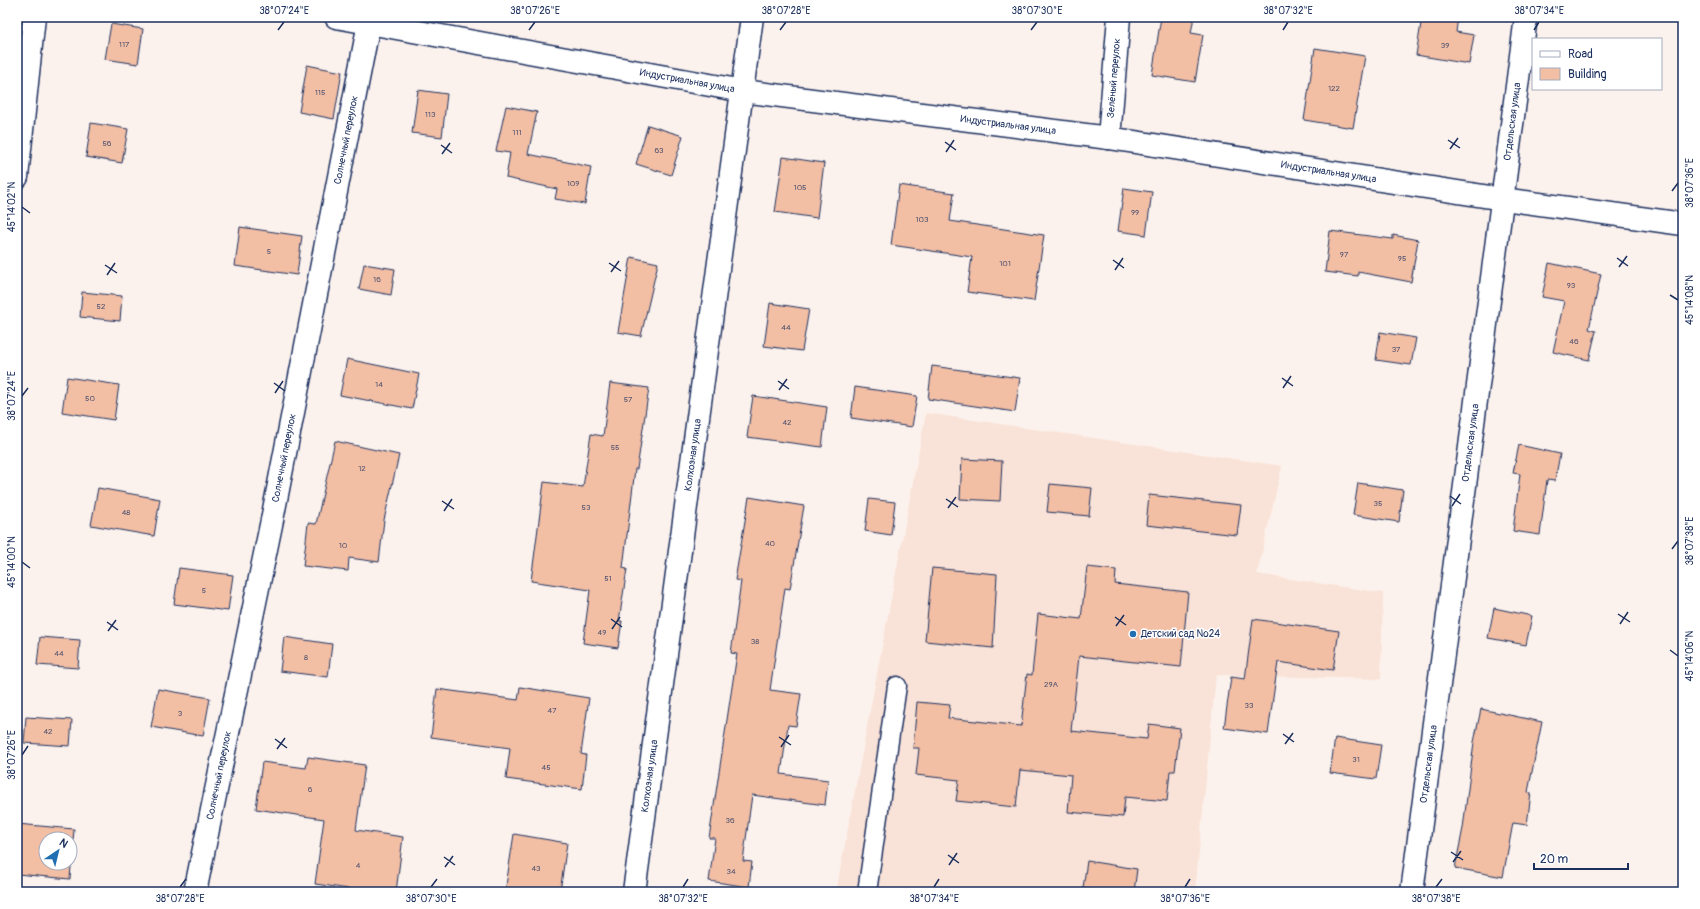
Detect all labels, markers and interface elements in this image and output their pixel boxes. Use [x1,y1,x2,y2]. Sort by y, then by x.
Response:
text: 38°07'24"E [259,5,309,17]
text: 38°07'26"E [510,5,560,17]
text: 38°07'28"E [762,5,811,17]
text: 38°07'30"E [1012,5,1062,17]
text: 38°07'32"E [1263,5,1313,17]
text: 38°07'34"E [1514,5,1564,17]
street label: Зелёный переулок [1105,38,1123,118]
legend [1532,38,1662,90]
house number: 117 [119,40,130,49]
house number: 39 [1441,41,1449,50]
text: Road [1568,47,1593,62]
street label: Индустриальная улица [639,66,736,95]
text: Building [1568,67,1607,82]
street label: Отдельская улица [1501,81,1523,161]
house number: 122 [1328,84,1341,93]
house number: 115 [315,88,325,97]
street label: Солнечный переулок [332,95,361,185]
house number: 113 [425,110,436,119]
street label: Индустриальная улица [960,113,1057,137]
house number: 111 [512,128,522,137]
house number: 56 [103,139,112,148]
house number: 63 [654,146,664,155]
text: 38°07'36"E [1684,158,1696,208]
street label: Индустриальная улица [1280,159,1378,185]
house number: 109 [567,179,579,188]
text: 45°14'02"N [6,181,18,232]
house number: 105 [794,183,806,192]
house number: 99 [1131,208,1139,217]
house number: 103 [915,215,929,224]
house number: 5 [267,247,271,256]
house number: 97 [1340,250,1349,259]
house number: 95 [1398,254,1406,263]
house number: 101 [999,259,1011,268]
house number: 16 [373,275,381,284]
text: 45°14'08"N [1684,275,1696,325]
house number: 93 [1567,281,1576,290]
house number: 52 [97,302,106,311]
house number: 44 [781,323,791,332]
house number: 46 [1569,337,1579,346]
house number: 37 [1392,345,1401,354]
text: 38°07'24"E [6,371,18,421]
house number: 14 [375,380,383,389]
house number: 50 [85,394,95,403]
house number: 57 [624,395,633,404]
street label: Отдельская улица [1459,403,1482,483]
street label: Солнечный переулок [270,413,299,503]
street label: Колхозная улица [682,418,704,492]
house number: 42 [782,418,792,427]
house number: 55 [611,443,619,452]
house number: 12 [358,464,366,473]
house number: 35 [1374,499,1382,508]
house number: 53 [582,503,591,512]
house number: 48 [122,508,130,517]
text: 38°07'38"E [1684,517,1696,565]
text: 45°14'00"N [6,536,18,588]
house number: 40 [765,539,776,548]
house number: 10 [339,541,348,550]
house number: 51 [604,574,612,583]
house number: 5 [202,586,206,595]
house number: 49 [598,628,606,637]
place label: Детский сад №24 [1140,628,1220,640]
marker: Детский сад №24 [1128,629,1138,639]
text: 45°14'06"N [1684,630,1696,681]
house number: 38 [751,637,759,646]
house number: 44 [54,649,64,658]
house number: 8 [304,653,308,662]
house number: 29А [1044,680,1058,689]
house number: 33 [1245,701,1254,710]
house number: 47 [548,706,557,715]
house number: 3 [178,709,183,718]
street label: Отдельская улица [1418,724,1440,804]
house number: 42 [43,727,53,736]
text: 38°07'26"E [6,730,18,780]
street label: Солнечный переулок [204,730,234,821]
street label: Колхозная улица [639,739,661,813]
house number: 31 [1352,755,1360,764]
house number: 45 [542,763,550,772]
house number: 6 [308,785,313,794]
house number: 36 [725,816,735,825]
north arrow [38,831,78,871]
text: N [57,836,71,851]
scale bar [1534,845,1628,871]
text: 20 m [1540,852,1569,867]
house number: 4 [356,861,361,870]
house number: 43 [531,864,541,873]
house number: 34 [726,867,736,876]
text: 38°07'28"E [156,893,205,905]
text: 38°07'30"E [406,893,456,905]
text: 38°07'32"E [658,893,708,905]
text: 38°07'34"E [909,893,959,905]
text: 38°07'36"E [1160,893,1210,905]
text: 38°07'38"E [1412,893,1460,905]

